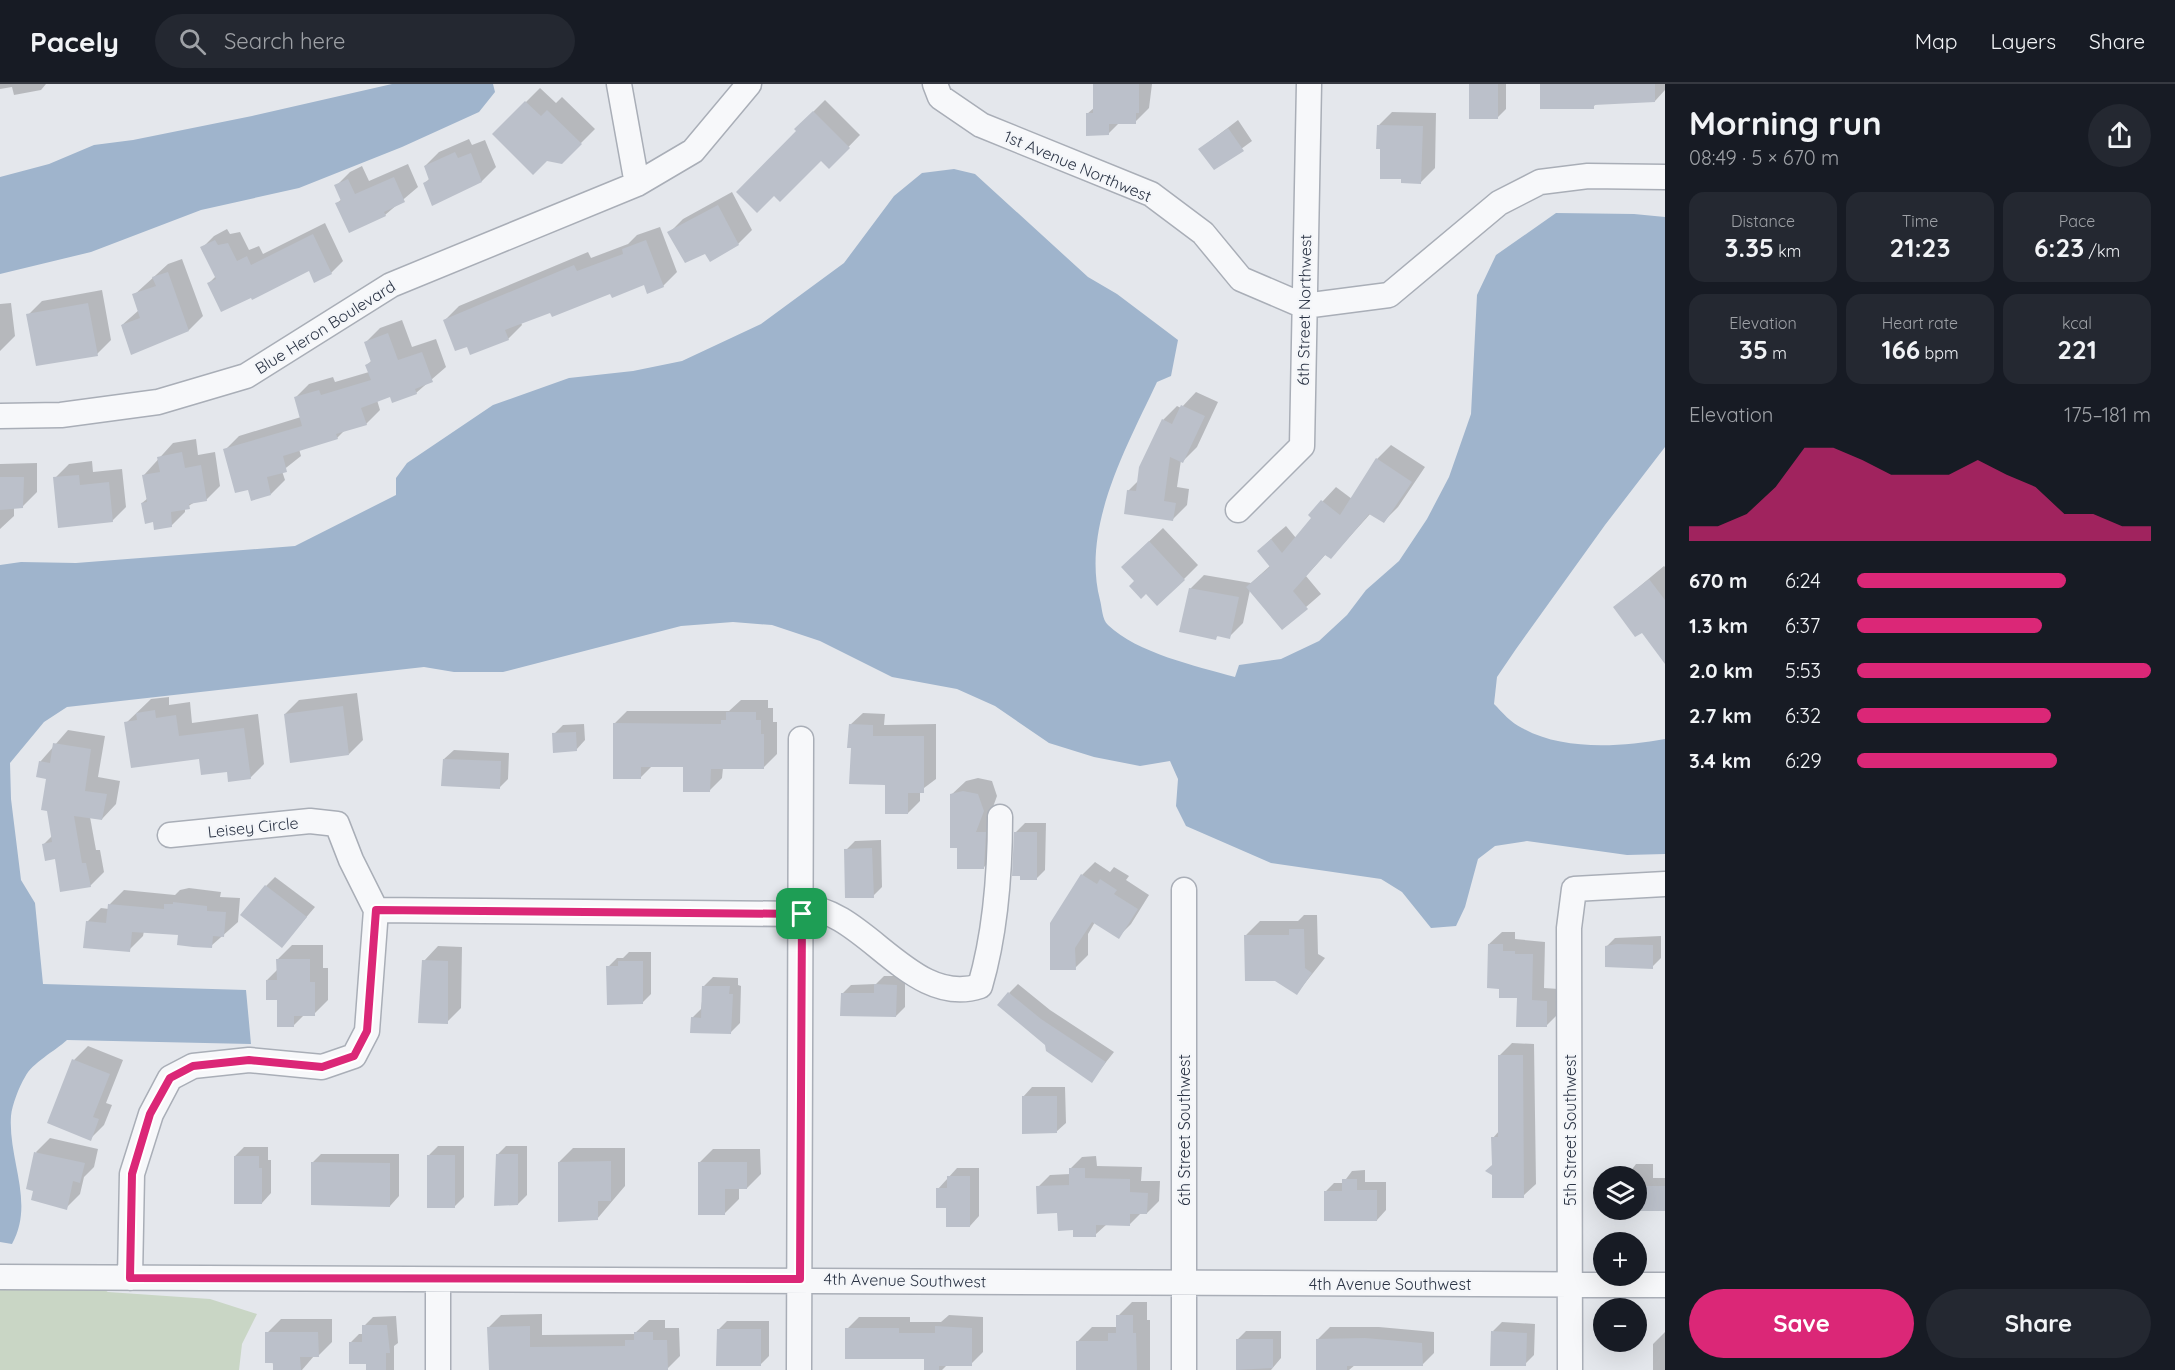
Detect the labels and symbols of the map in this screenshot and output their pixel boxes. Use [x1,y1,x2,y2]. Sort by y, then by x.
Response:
street label: 1st Avenue Northwest [1001,126,1155,206]
street label: 6th Street Northwest [1293,234,1315,386]
street label: Blue Heron Boulevard [251,276,399,378]
street label: Leisey Circle [206,812,300,842]
pin [776,888,827,939]
street label: 6th Street Southwest [1174,1054,1194,1206]
street label: 5th Street Southwest [1560,1054,1580,1206]
street label: 4th Avenue Southwest [823,1269,987,1291]
street label: 4th Avenue Southwest [1309,1274,1471,1294]

